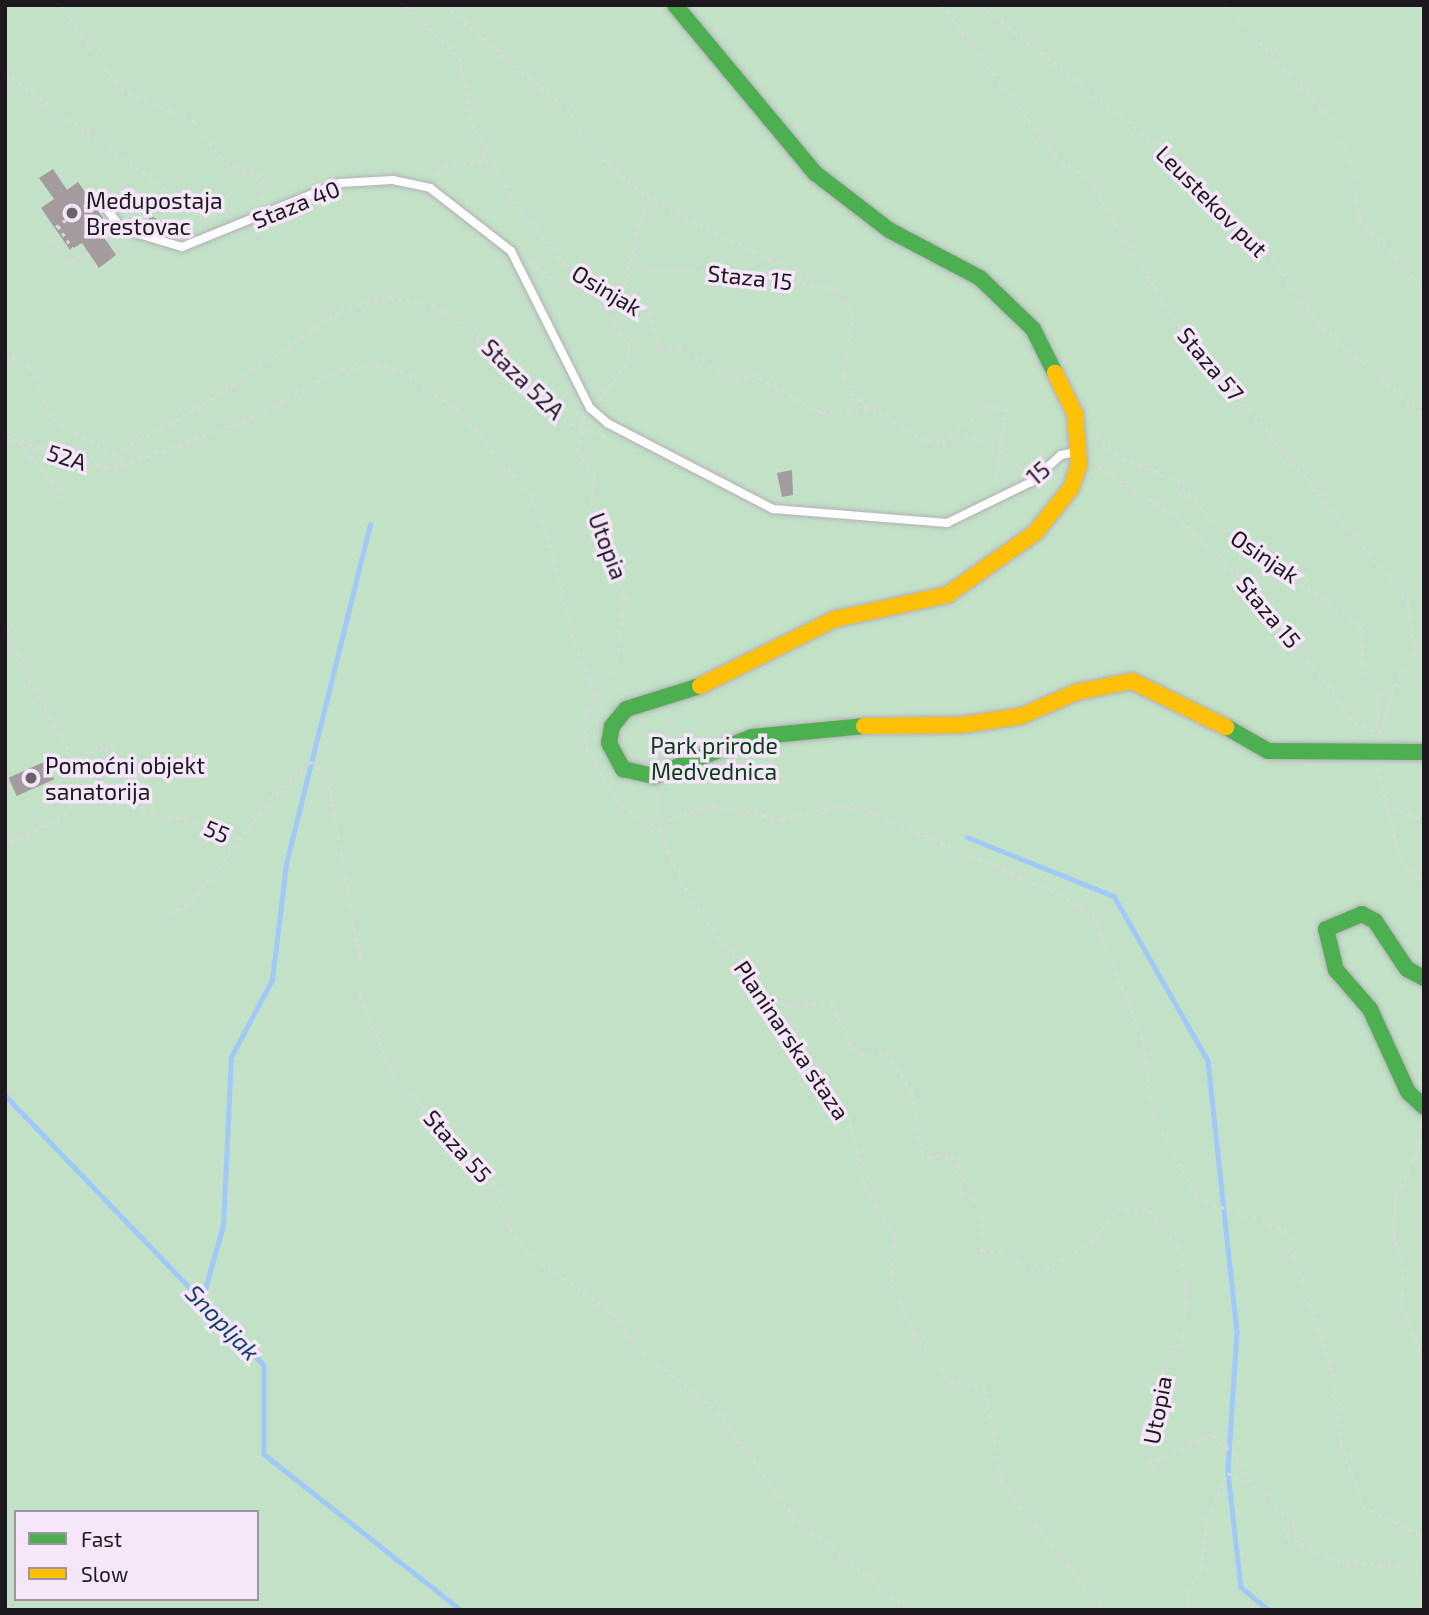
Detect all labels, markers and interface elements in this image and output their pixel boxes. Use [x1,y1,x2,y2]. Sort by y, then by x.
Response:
street label: Leustekov put [1150,139,1274,263]
street label: Staza 40 [248,174,344,234]
place label: Međupostaja Brestovac [86,186,223,240]
marker: Međupostaja Brestovac [64,205,80,221]
street label: Osinjak [567,259,647,321]
street label: Staza 15 [706,259,794,295]
street label: Staza 57 [1172,322,1250,406]
street label: Staza 52A [476,333,570,425]
street label: 52A [44,438,90,476]
street label: 15 [1021,456,1055,490]
street label: Utopia [583,509,633,583]
street label: Osinjak [1226,523,1304,589]
street label: Staza 15 [1231,571,1307,653]
park label: Park prirode Medvednica [650,731,778,785]
place label: Pomoćni objekt sanatorija [45,751,205,805]
marker: Pomoćni objekt sanatorija [23,770,39,786]
street label: 55 [200,814,234,848]
street label: Planinarska staza [729,955,855,1125]
street label: Staza 55 [418,1104,498,1188]
water label: Snopljak [180,1278,266,1366]
street label: Utopia [1137,1374,1177,1446]
legend [14,1510,259,1601]
text: Fast [81,1526,122,1551]
text: Slow [81,1561,128,1586]

